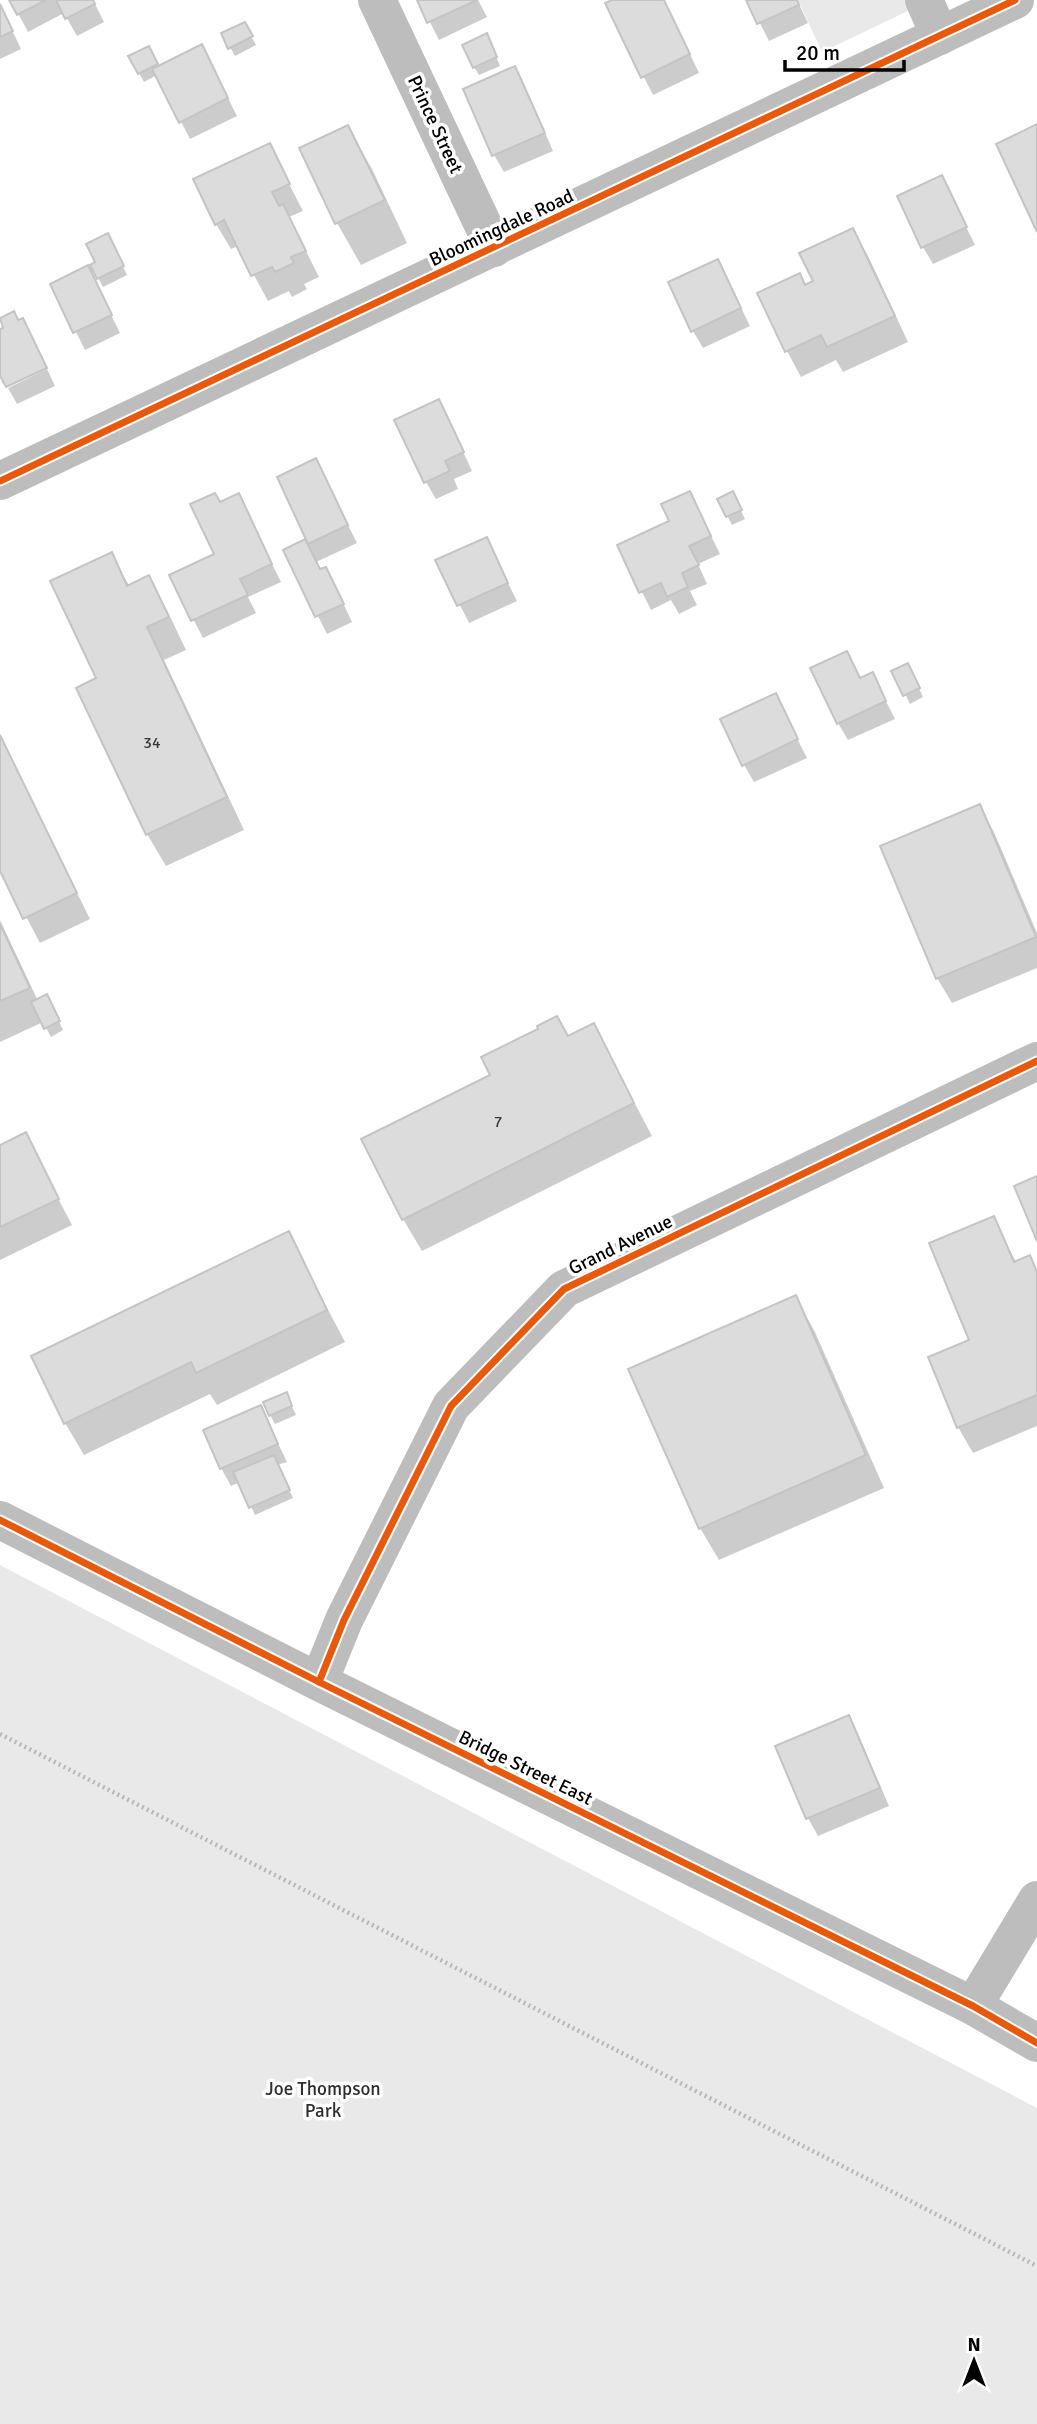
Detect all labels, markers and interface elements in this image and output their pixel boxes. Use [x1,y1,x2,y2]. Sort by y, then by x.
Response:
scale bar [785,28,904,72]
text: 20 m [796,40,840,66]
street label: Prince Street [402,72,468,178]
street label: Bloomingdale Road [425,184,578,272]
house number: 34 [143,733,161,753]
house number: 7 [494,1112,502,1132]
street label: Grand Avenue [565,1209,676,1280]
street label: Bridge Street East [455,1725,597,1811]
park label: Joe Thompson Park [265,2077,381,2123]
north arrow [939,2326,1009,2396]
text: N [967,2333,981,2357]

